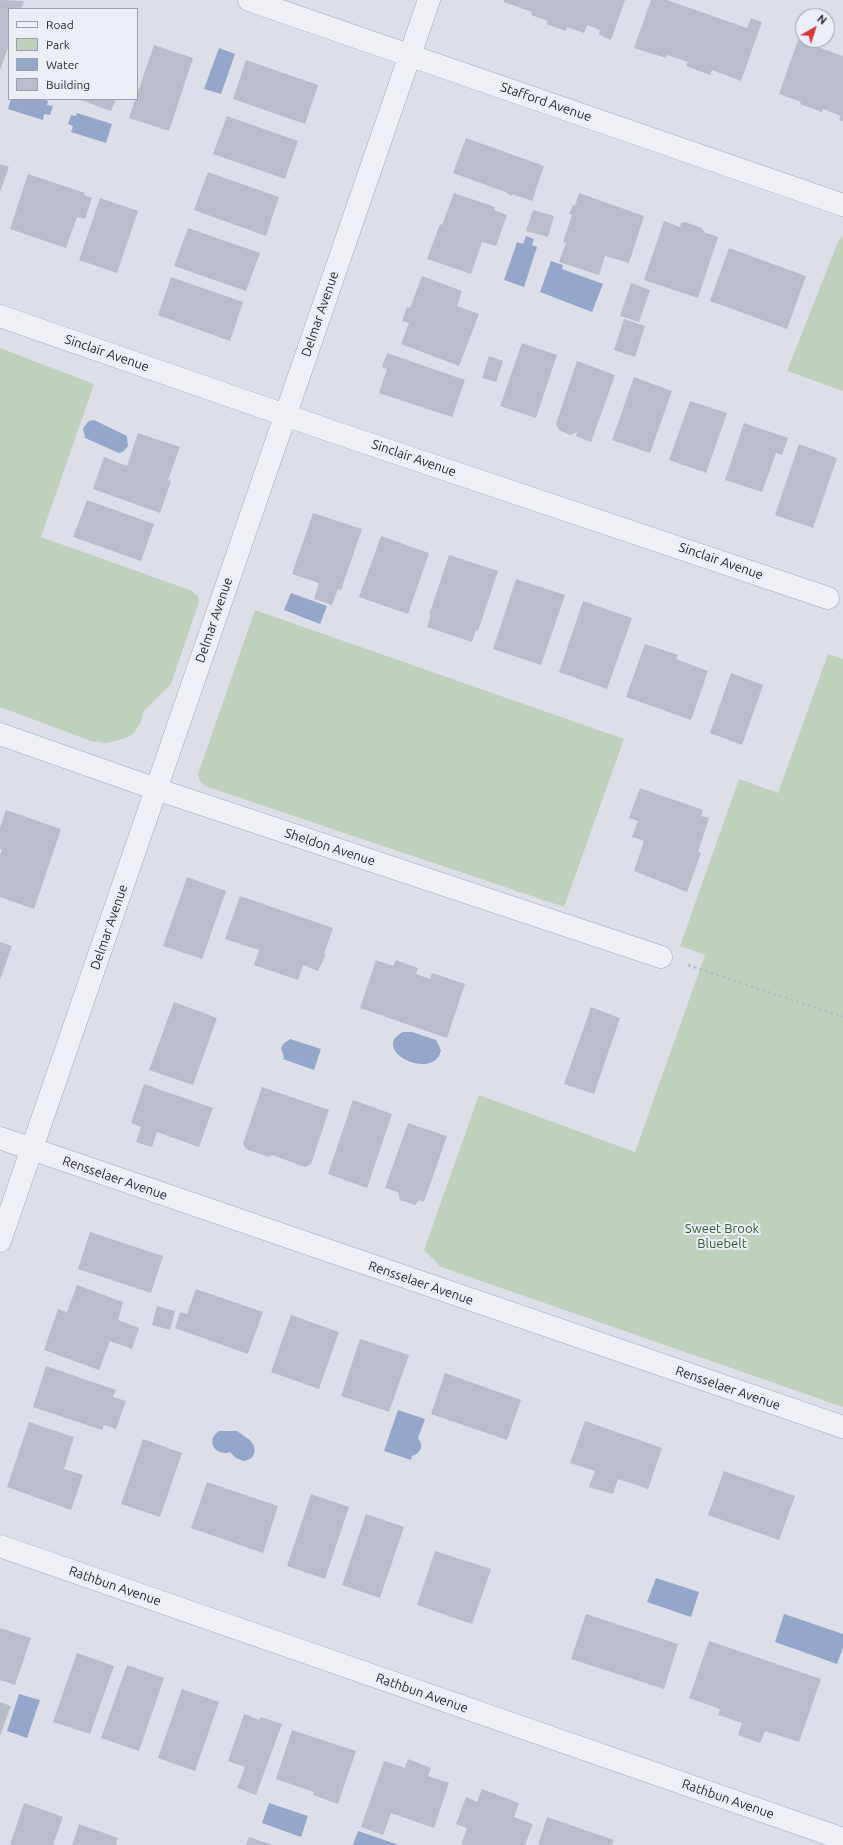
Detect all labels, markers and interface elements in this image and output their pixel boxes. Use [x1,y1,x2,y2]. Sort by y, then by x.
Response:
legend [8,8,138,100]
north arrow [795,8,835,48]
text: N [815,12,829,27]
text: Road [46,18,74,31]
text: Park [46,38,70,51]
text: Water [46,58,79,71]
text: Building [46,78,90,91]
street label: Stafford Avenue [498,79,594,125]
street label: Delmar Avenue [298,269,342,359]
street label: Sinclair Avenue [63,331,151,375]
street label: Sinclair Avenue [370,436,458,480]
street label: Sinclair Avenue [677,539,765,583]
street label: Delmar Avenue [192,575,236,665]
street label: Sheldon Avenue [283,825,377,869]
street label: Delmar Avenue [87,882,131,972]
street label: Rensselaer Avenue [60,1153,170,1203]
park label: Sweet Brook Bluebelt [685,1221,759,1252]
street label: Rensselaer Avenue [366,1258,476,1308]
street label: Rensselaer Avenue [673,1363,783,1413]
street label: Rathbun Avenue [67,1563,163,1609]
street label: Rathbun Avenue [374,1670,470,1716]
street label: Rathbun Avenue [680,1776,776,1822]

